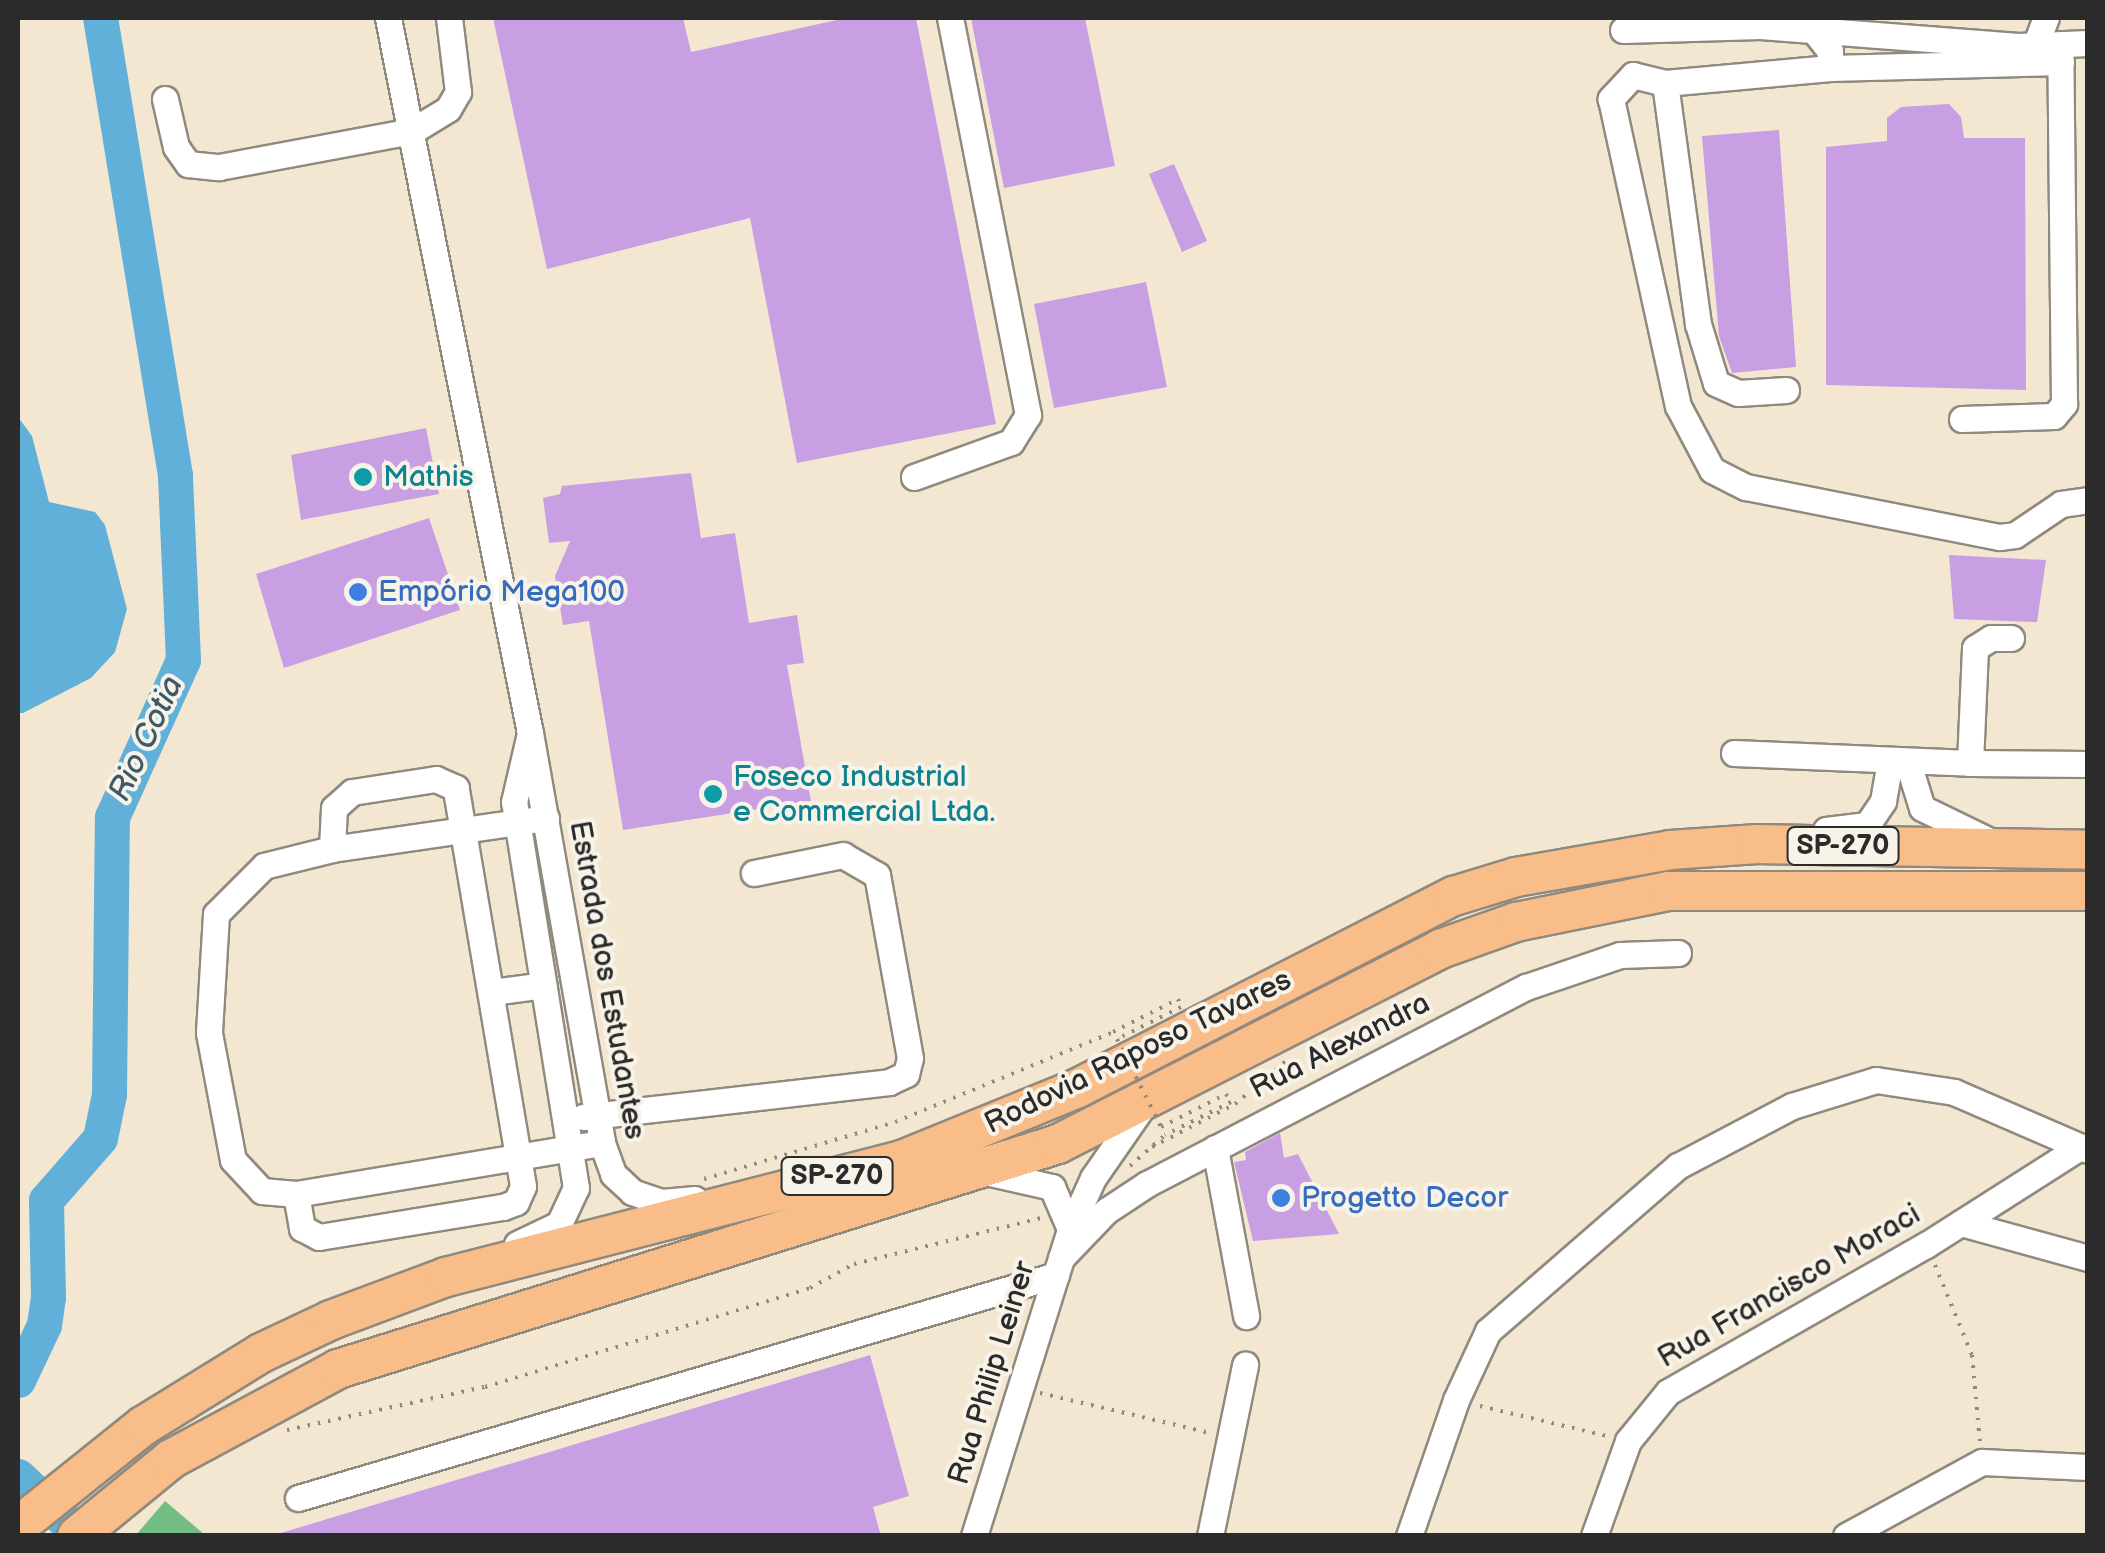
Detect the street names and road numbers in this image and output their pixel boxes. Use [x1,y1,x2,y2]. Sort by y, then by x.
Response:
street label: Estrada dos Estudantes [561,818,653,1142]
road number: SP-270 [1786,823,1900,869]
street label: Rodovia Raposo Tavares [978,962,1298,1142]
street label: Rua Alexandra [1244,985,1436,1107]
road number: SP-270 [780,1153,894,1199]
street label: Rua Francisco Moraci [1651,1196,1927,1376]
street label: Rua Philip Leiner [941,1257,1043,1489]

